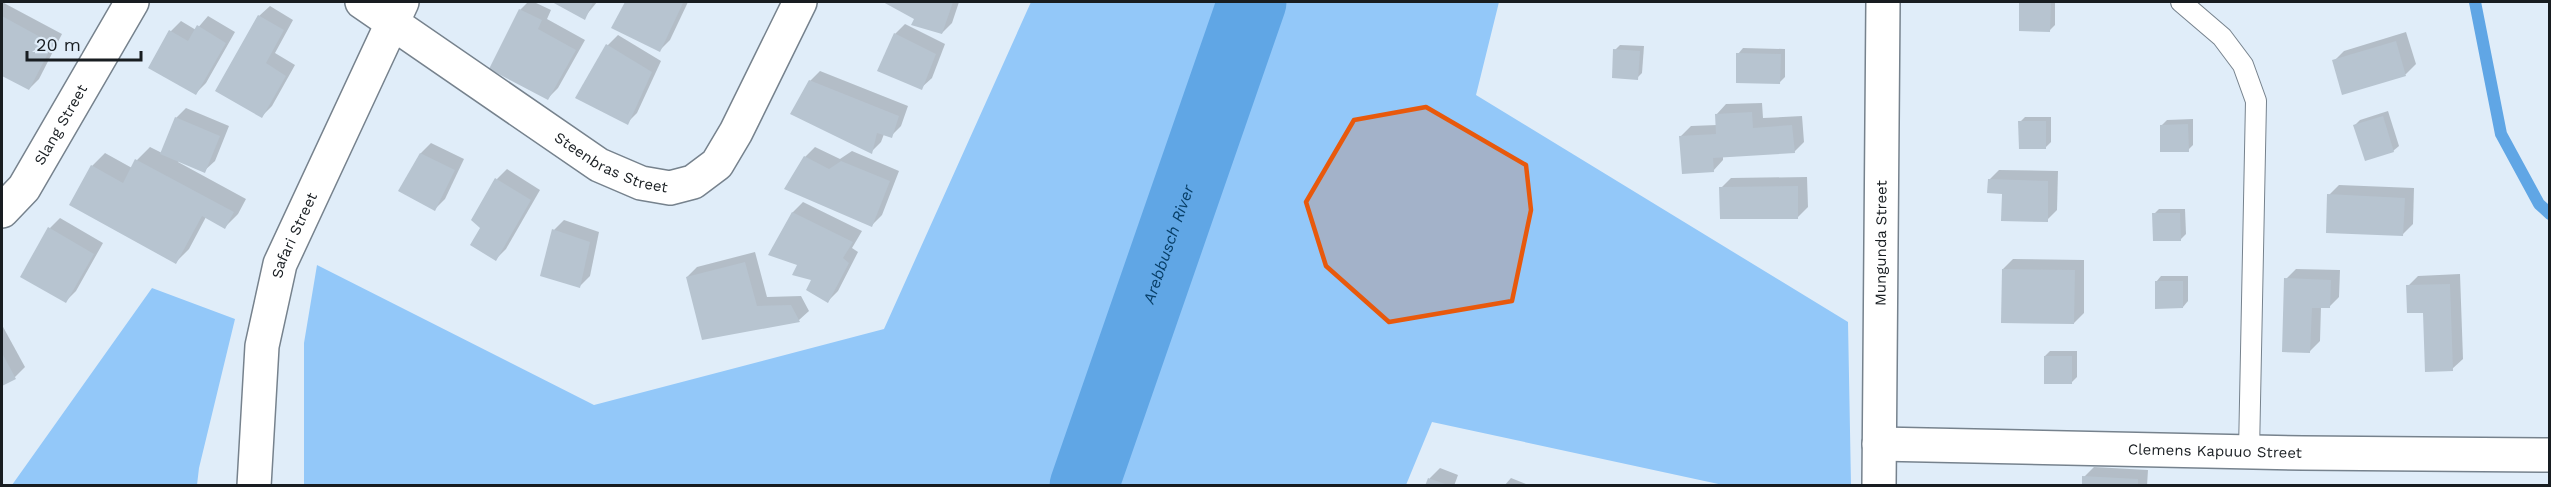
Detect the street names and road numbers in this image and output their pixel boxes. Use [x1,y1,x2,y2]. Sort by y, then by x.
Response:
street label: Slang Street [30,81,92,168]
street label: Steenbras Street [551,128,670,197]
street label: Mungunda Street [1871,179,1891,306]
street label: Safari Street [268,189,321,280]
street label: Clemens Kapuuo Street [2128,440,2303,462]

